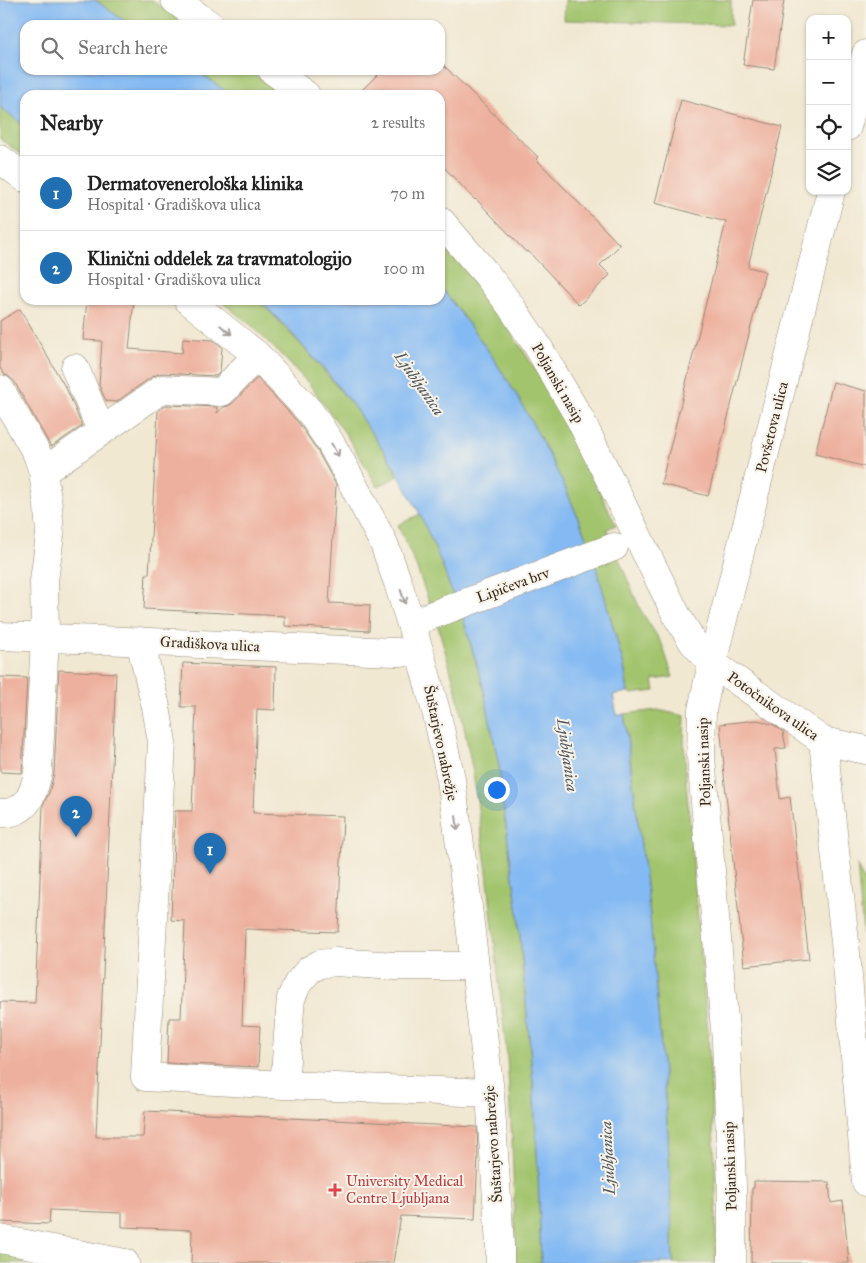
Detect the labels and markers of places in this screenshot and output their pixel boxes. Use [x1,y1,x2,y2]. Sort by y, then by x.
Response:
pin: 2 [60,796,92,837]
pin: 1 [194,833,226,874]
place label: University Medical Centre Ljubljana [346,1172,464,1207]
marker: University Medical Centre Ljubljana [328,1183,342,1197]

